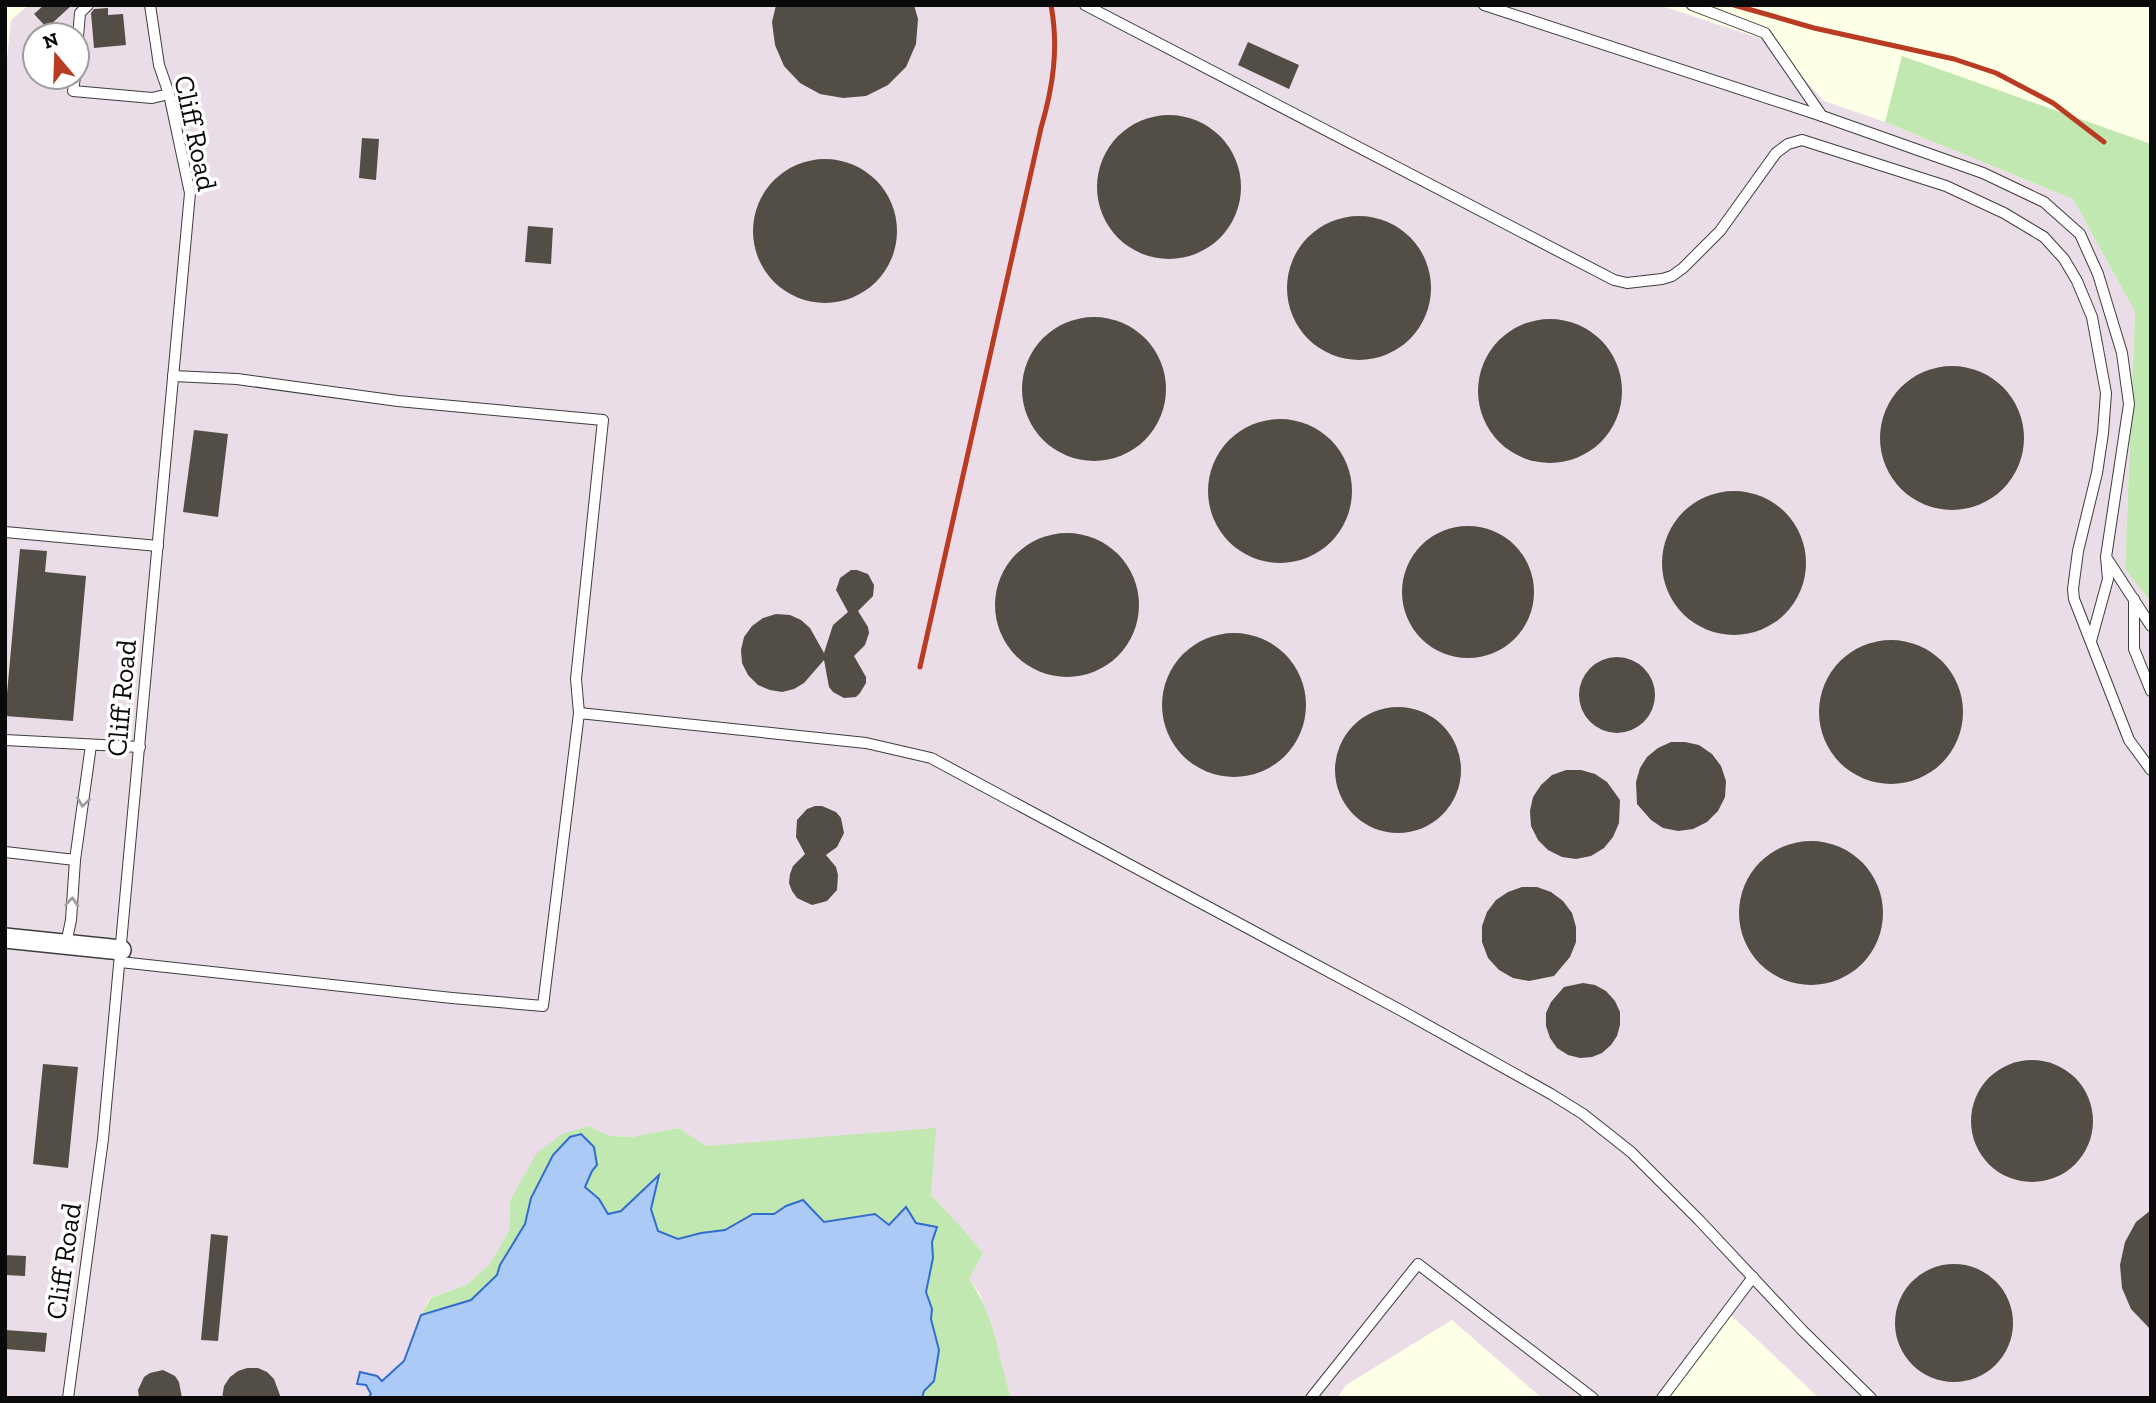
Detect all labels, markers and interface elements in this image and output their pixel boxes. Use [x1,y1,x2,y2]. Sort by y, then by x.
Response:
north arrow [21,21,91,91]
text: N [40,27,61,54]
street label: Cliff Road [167,72,224,194]
street label: Cliff Road [100,638,143,758]
one-way arrow [75,797,90,808]
one-way arrow [64,896,79,907]
street label: Cliff Road [39,1201,88,1321]

